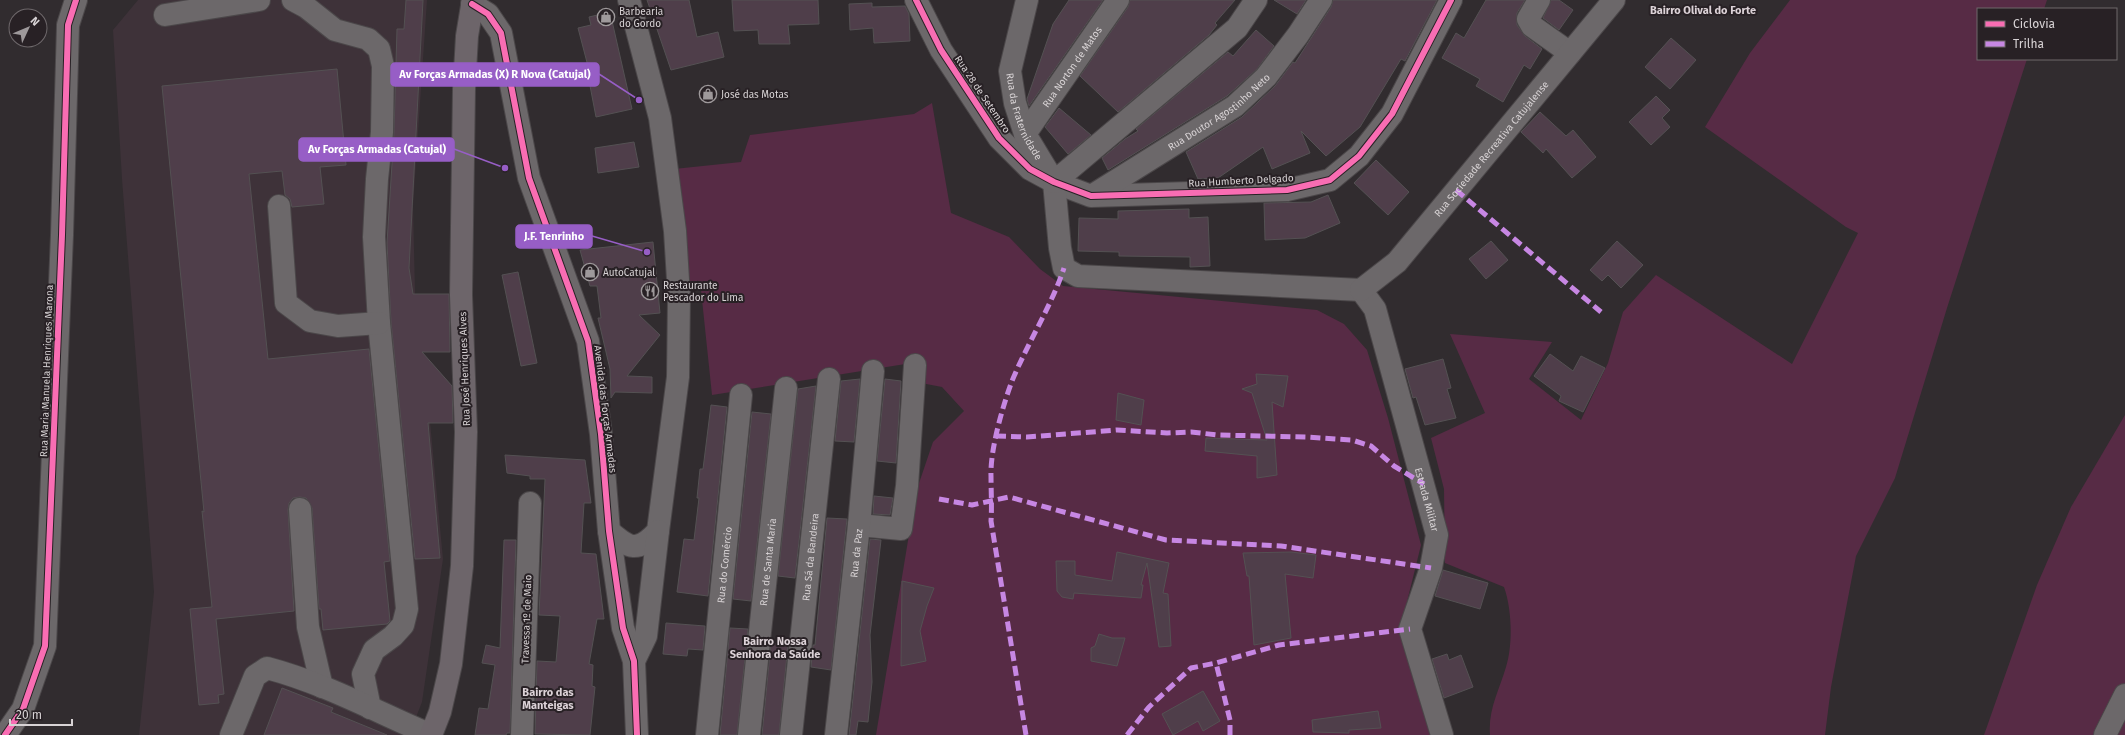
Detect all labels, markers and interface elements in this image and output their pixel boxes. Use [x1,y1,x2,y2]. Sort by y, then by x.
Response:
district label: Bairro Olival do Forte [1650,4,1756,17]
place label: Barbearia do Gordo [619,6,663,30]
shop icon: Barbearia do Gordo [596,7,616,27]
north arrow [8,8,48,48]
legend [1977,8,2117,60]
text: N [28,14,42,29]
text: Ciclovia [2013,17,2055,31]
street label: Rua Norton de Matos [1040,24,1105,110]
text: Trilha [2013,37,2044,51]
street label: Rua 28 de Setembro [952,54,1013,136]
callout: Av Forças Armadas (X) R Nova (Catujal) [391,63,599,86]
text: Av Forças Armadas (X) R Nova (Catujal) [398,68,591,81]
street label: Rua Doutor Agostinho Neto [1166,71,1273,154]
street label: Rua da Fraternidade [1003,72,1044,162]
street label: Rua Sociedade Recreativa Catujalense [1432,79,1551,219]
shop icon: José das Motas [698,84,718,104]
place label: José das Motas [721,89,789,101]
callout: Av Forças Armadas (Catujal) [299,138,454,161]
text: Av Forças Armadas (Catujal) [307,143,446,156]
street label: Rua Humberto Delgado [1188,172,1294,190]
callout: J.F. Tenrinho [516,225,592,248]
text: J.F. Tenrinho [523,230,585,243]
shop icon: AutoCatujal [580,262,600,282]
place label: AutoCatujal [603,267,655,279]
place label: Restaurante Pescador do Lima [663,280,743,304]
restaurant icon: Restaurante Pescador do Lima [640,281,660,301]
street label: Rua Maria Manuela Henriques Marona [38,285,56,457]
street label: Rua José Henriques Alves [457,311,473,426]
street label: Avenida das Forças Armadas [591,345,619,474]
street label: Estrada Militar [1412,466,1441,533]
street label: Rua Sá da Bandeira [800,513,822,602]
street label: Rua de Santa Maria [758,518,779,606]
street label: Rua do Comércio [715,526,735,604]
street label: Rua da Paz [848,527,866,578]
street label: Travessa 1º de Maio [519,574,535,664]
district label: Bairro Nossa Senhora da Saúde [730,635,820,661]
district label: Bairro das Manteigas [522,686,574,712]
scale bar [10,701,72,727]
text: 20 m [16,708,42,722]

